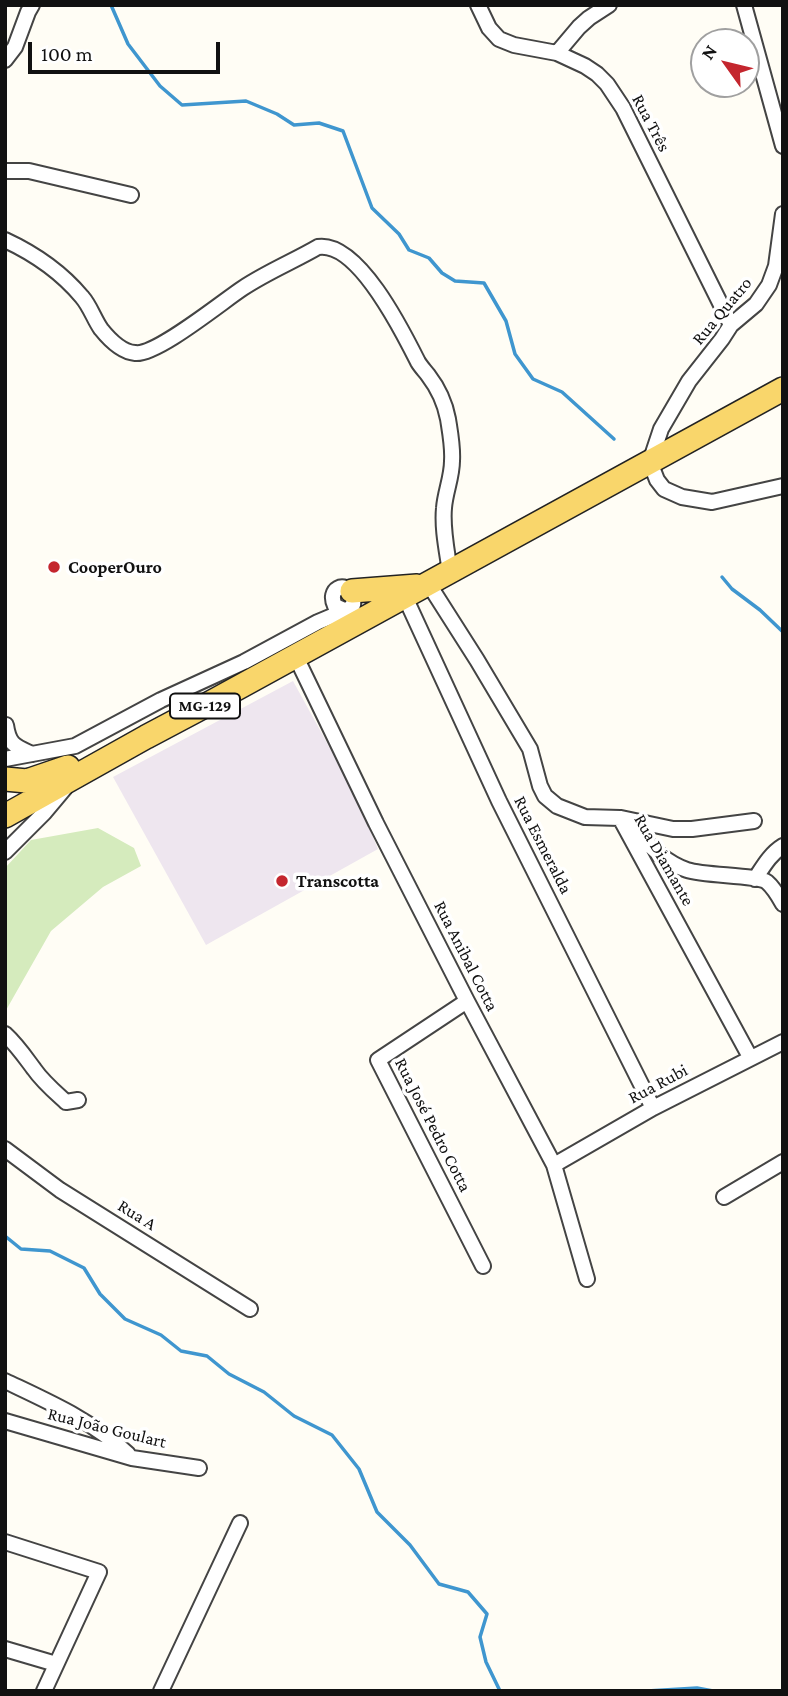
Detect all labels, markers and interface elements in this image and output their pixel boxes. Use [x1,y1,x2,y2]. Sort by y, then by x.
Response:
scale bar [32,28,224,72]
north arrow [690,28,760,98]
text: N [697,41,721,63]
text: 100 m [41,42,93,66]
street label: Rua Três [627,91,675,155]
street label: Rua Quatro [687,273,757,349]
place label: CooperOuro [68,556,162,578]
marker: CooperOuro [46,559,62,575]
road number: MG-129 [170,694,240,719]
street label: Rua Esmeralda [509,792,577,898]
street label: Rua Diamante [629,810,699,910]
place label: Transcotta [296,870,379,892]
marker: Transcotta [274,873,290,889]
street label: Rua Anibal Cotta [429,897,503,1015]
street label: Rua José Pedro Cotta [390,1054,476,1196]
street label: Rua Rubi [625,1059,691,1109]
street label: Rua A [114,1195,160,1235]
street label: Rua João Goulart [46,1403,168,1453]

